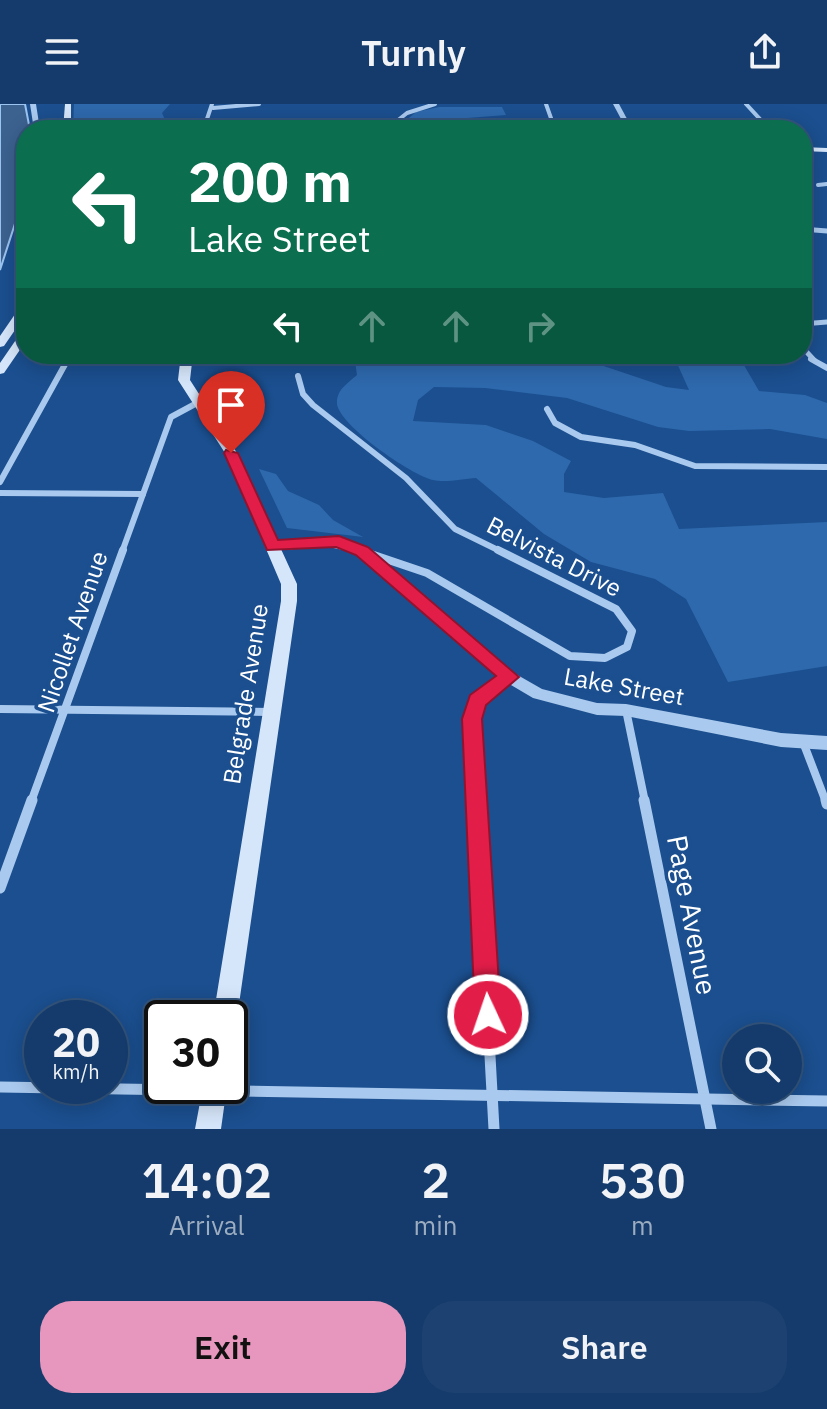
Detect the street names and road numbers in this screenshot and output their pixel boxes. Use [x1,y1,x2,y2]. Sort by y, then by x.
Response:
street label: Belvista Drive [482,508,627,604]
street label: Nicollet Avenue [29,547,115,717]
street label: Belgrade Avenue [215,601,275,786]
street label: Lake Street [561,660,687,712]
street label: Page Avenue [659,832,726,998]

